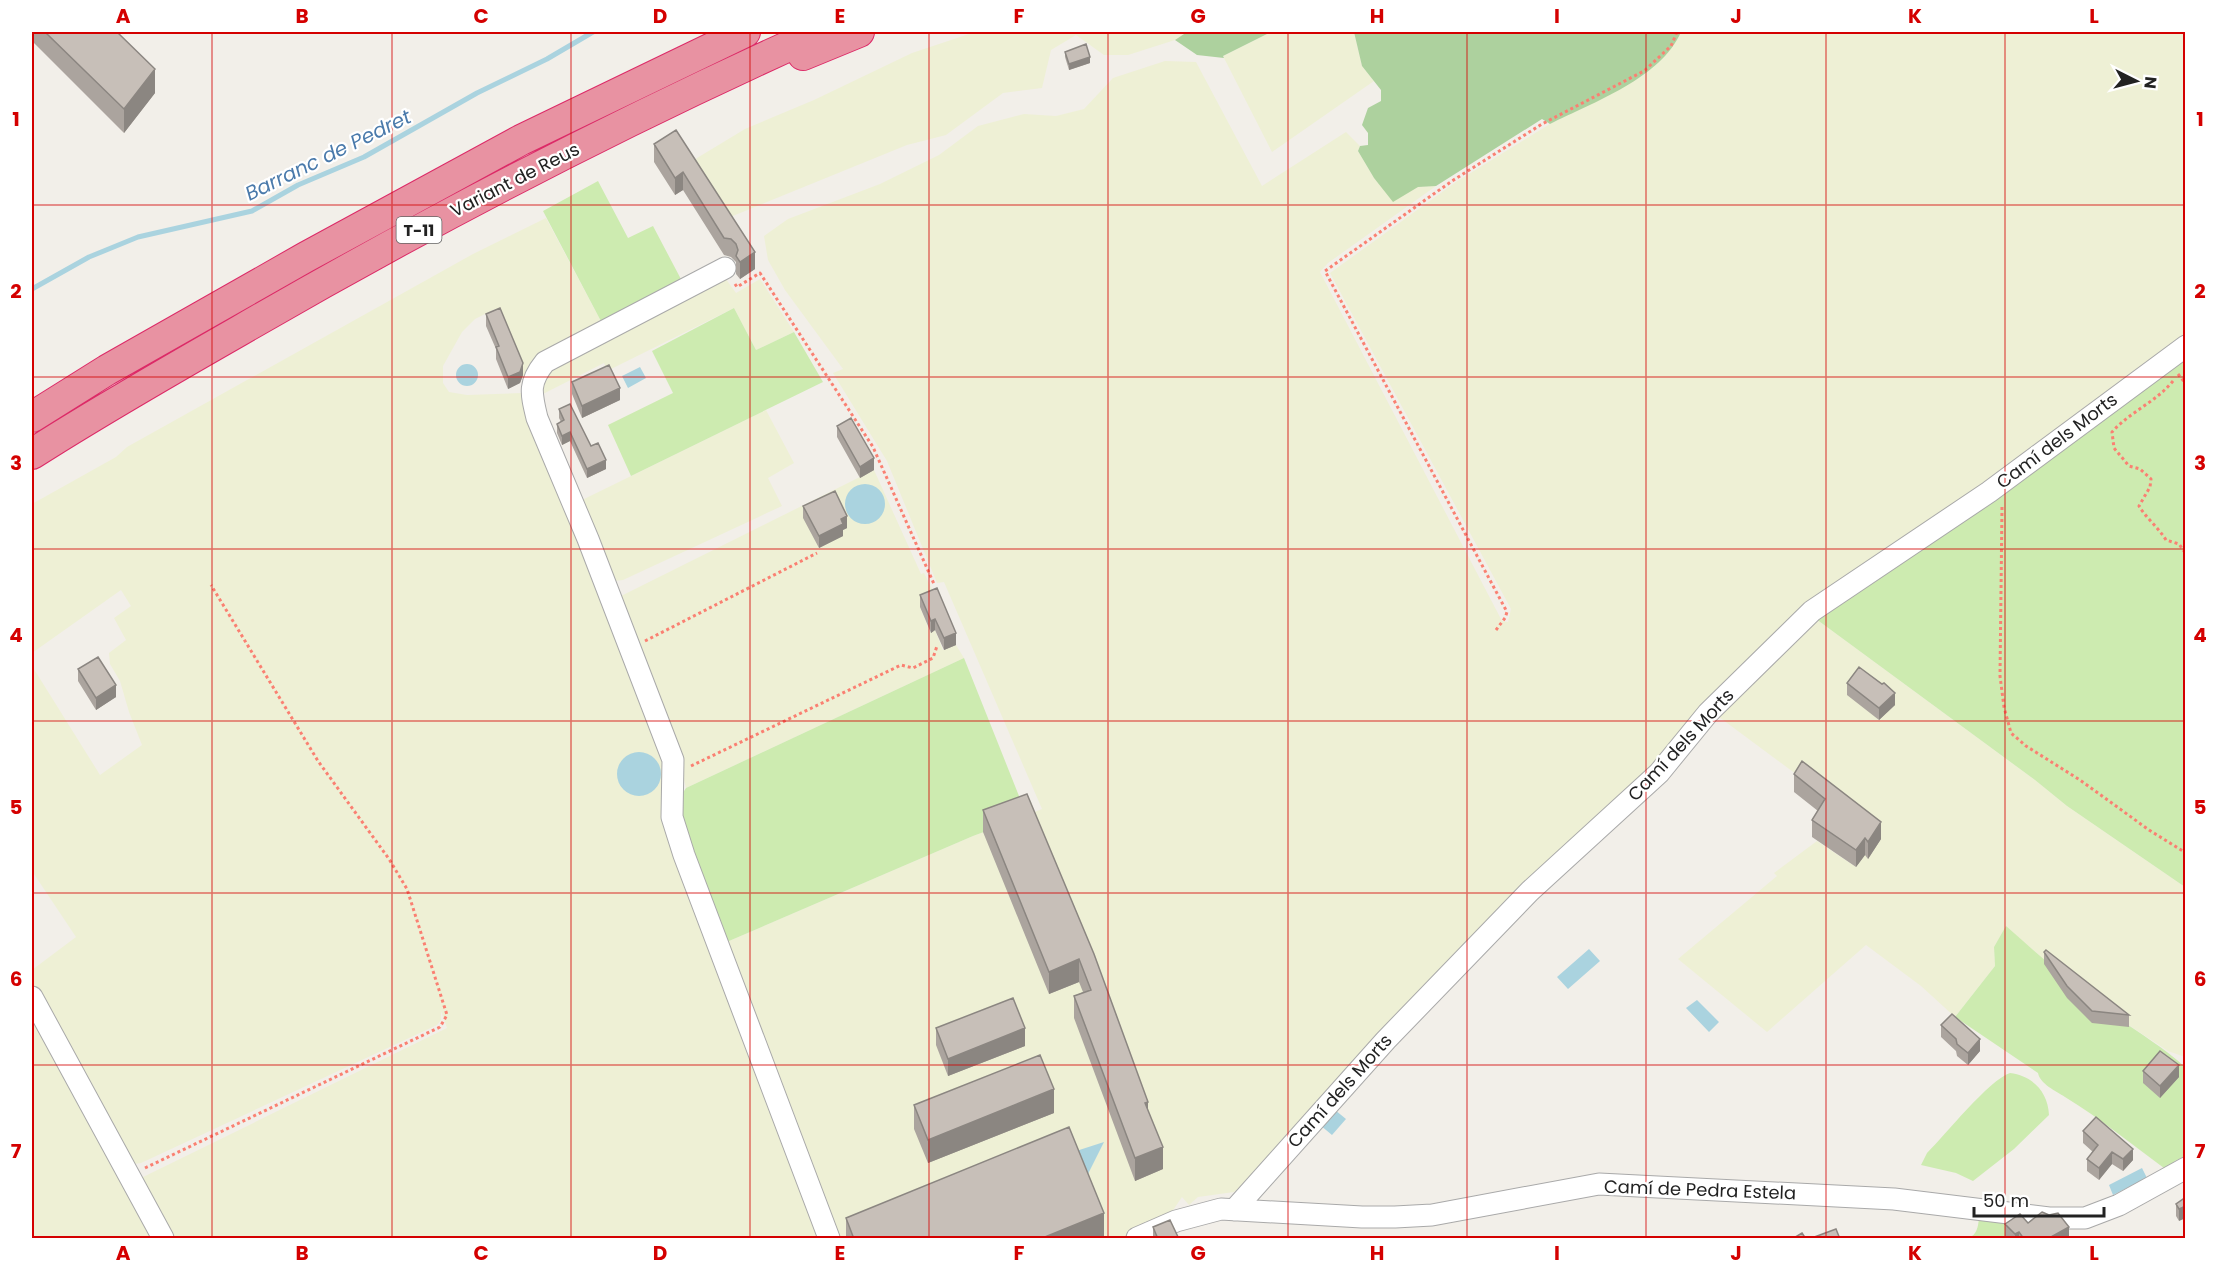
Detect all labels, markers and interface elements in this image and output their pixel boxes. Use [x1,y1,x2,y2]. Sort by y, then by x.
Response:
text: A [116,2,131,30]
text: B [295,2,309,30]
text: C [473,2,489,30]
text: D [653,2,667,30]
text: E [835,2,845,30]
text: F [1014,2,1025,30]
text: G [1190,2,1206,30]
text: H [1370,2,1384,30]
text: I [1554,2,1560,30]
text: J [1730,2,1742,30]
text: K [1908,2,1922,30]
text: L [2089,2,2099,30]
north arrow [2106,51,2166,111]
text: N [2138,75,2162,90]
water label: Barranc de Pedret [240,102,416,207]
text: 1 [12,105,20,133]
text: 1 [2196,105,2204,133]
street label: Variant de Reus [446,136,584,223]
road number: T-11 [396,217,442,243]
text: 2 [10,277,22,305]
text: 2 [2194,277,2206,305]
street label: Camí dels Morts [1991,387,2122,494]
text: 3 [10,449,22,477]
text: 3 [2194,449,2206,477]
text: 4 [9,621,23,649]
text: 4 [2193,621,2207,649]
street label: Camí dels Morts [1622,683,1739,806]
text: 5 [10,793,23,821]
text: 5 [2194,793,2207,821]
text: 6 [10,965,22,993]
text: 6 [2194,965,2206,993]
street label: Camí dels Morts [1282,1028,1398,1153]
text: 7 [11,1137,22,1165]
text: 7 [2195,1137,2206,1165]
street label: Camí de Pedra Estela [1603,1174,1797,1205]
scale bar [1974,1180,2104,1218]
text: 50 m [1983,1188,2029,1213]
text: A [116,1239,131,1267]
text: B [295,1239,309,1267]
text: C [473,1239,489,1267]
text: D [653,1239,667,1267]
text: E [835,1239,845,1267]
text: F [1014,1239,1025,1267]
text: G [1190,1239,1206,1267]
text: H [1370,1239,1384,1267]
text: I [1554,1239,1560,1267]
text: J [1730,1239,1742,1267]
text: K [1908,1239,1922,1267]
text: L [2089,1239,2099,1267]

